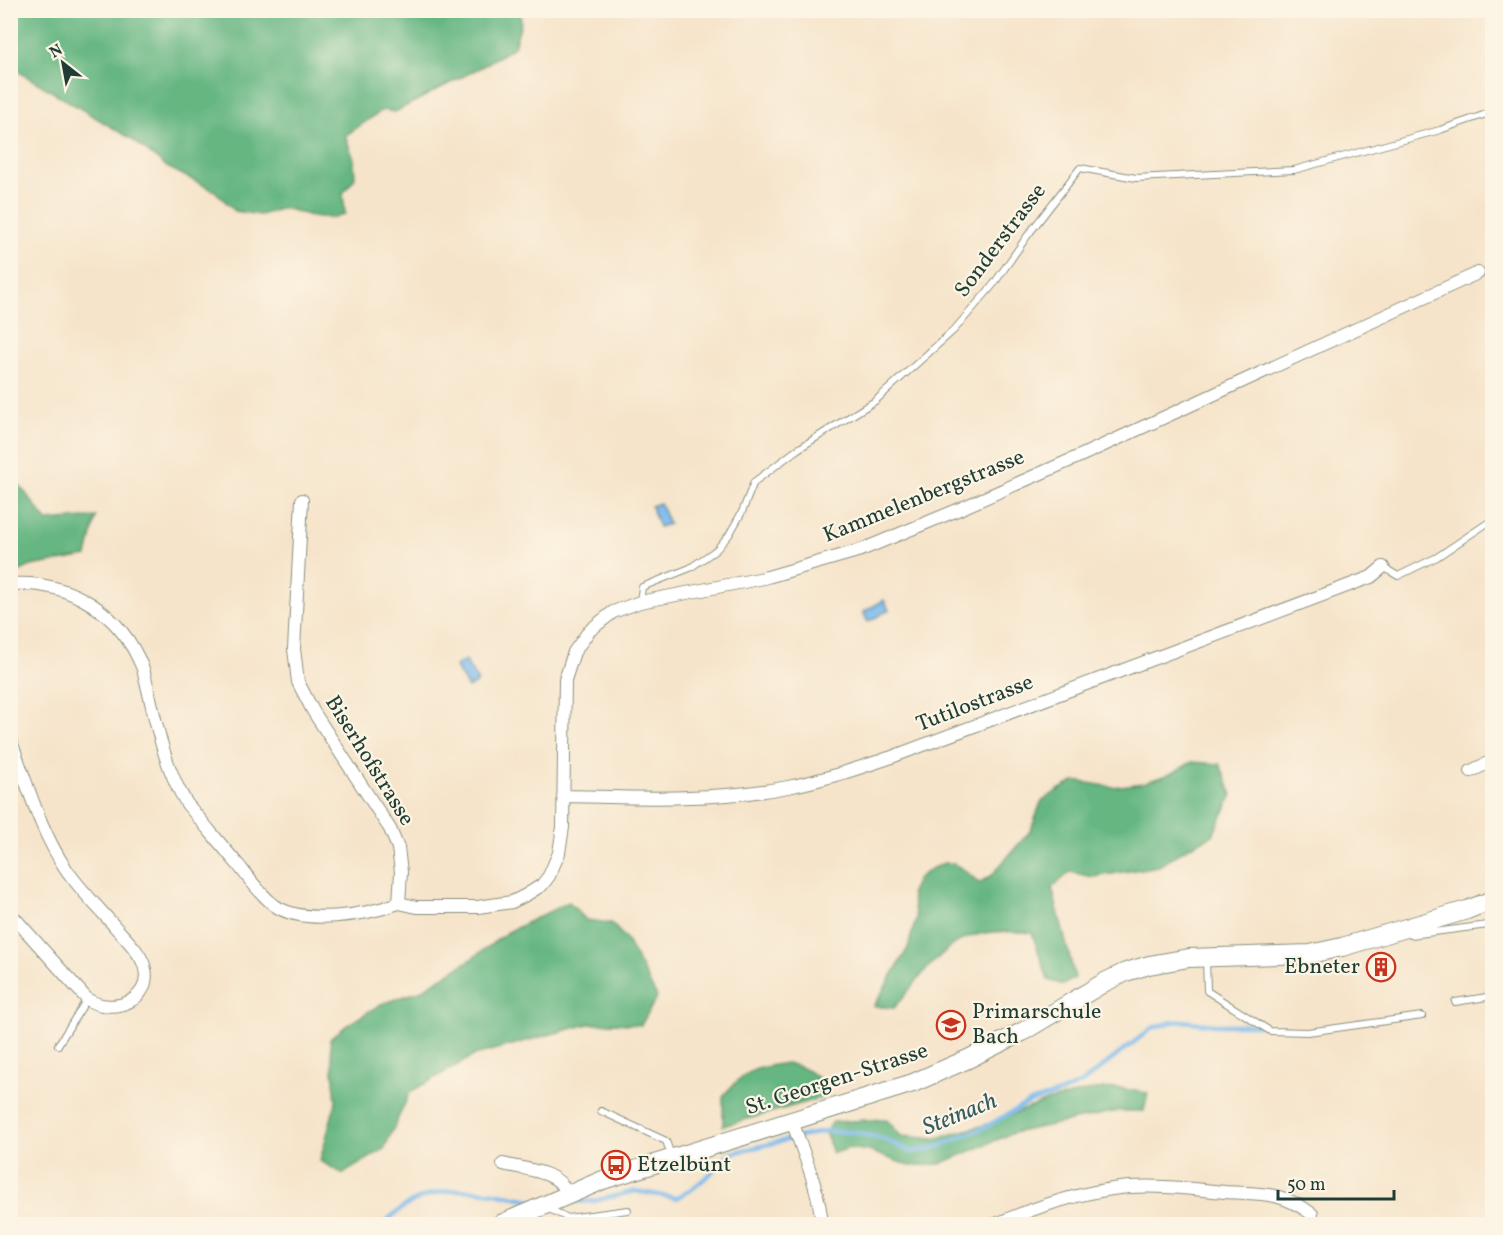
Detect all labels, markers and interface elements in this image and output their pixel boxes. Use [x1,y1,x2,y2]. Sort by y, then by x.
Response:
north arrow [33,33,93,93]
text: N [46,39,67,64]
street label: Sonderstrasse [948,178,1054,304]
street label: Kammelenbergstrasse [819,442,1029,552]
street label: Tutilostrasse [912,667,1038,741]
street label: Biserhofstrasse [317,690,421,832]
building icon: Ebneter [1365,951,1397,983]
place label: Ebneter [1284,952,1360,983]
place label: Primarschule Bach [972,997,1102,1053]
school or university icon: Primarschule Bach [935,1009,967,1041]
street label: St. Georgen-Strasse [742,1036,932,1124]
water label: Steinach [918,1085,1002,1145]
bus stop icon: Etzelbünt [600,1149,632,1181]
place label: Etzelbünt [637,1150,732,1181]
scale bar [1278,1163,1394,1201]
text: 50 m [1287,1173,1326,1198]

